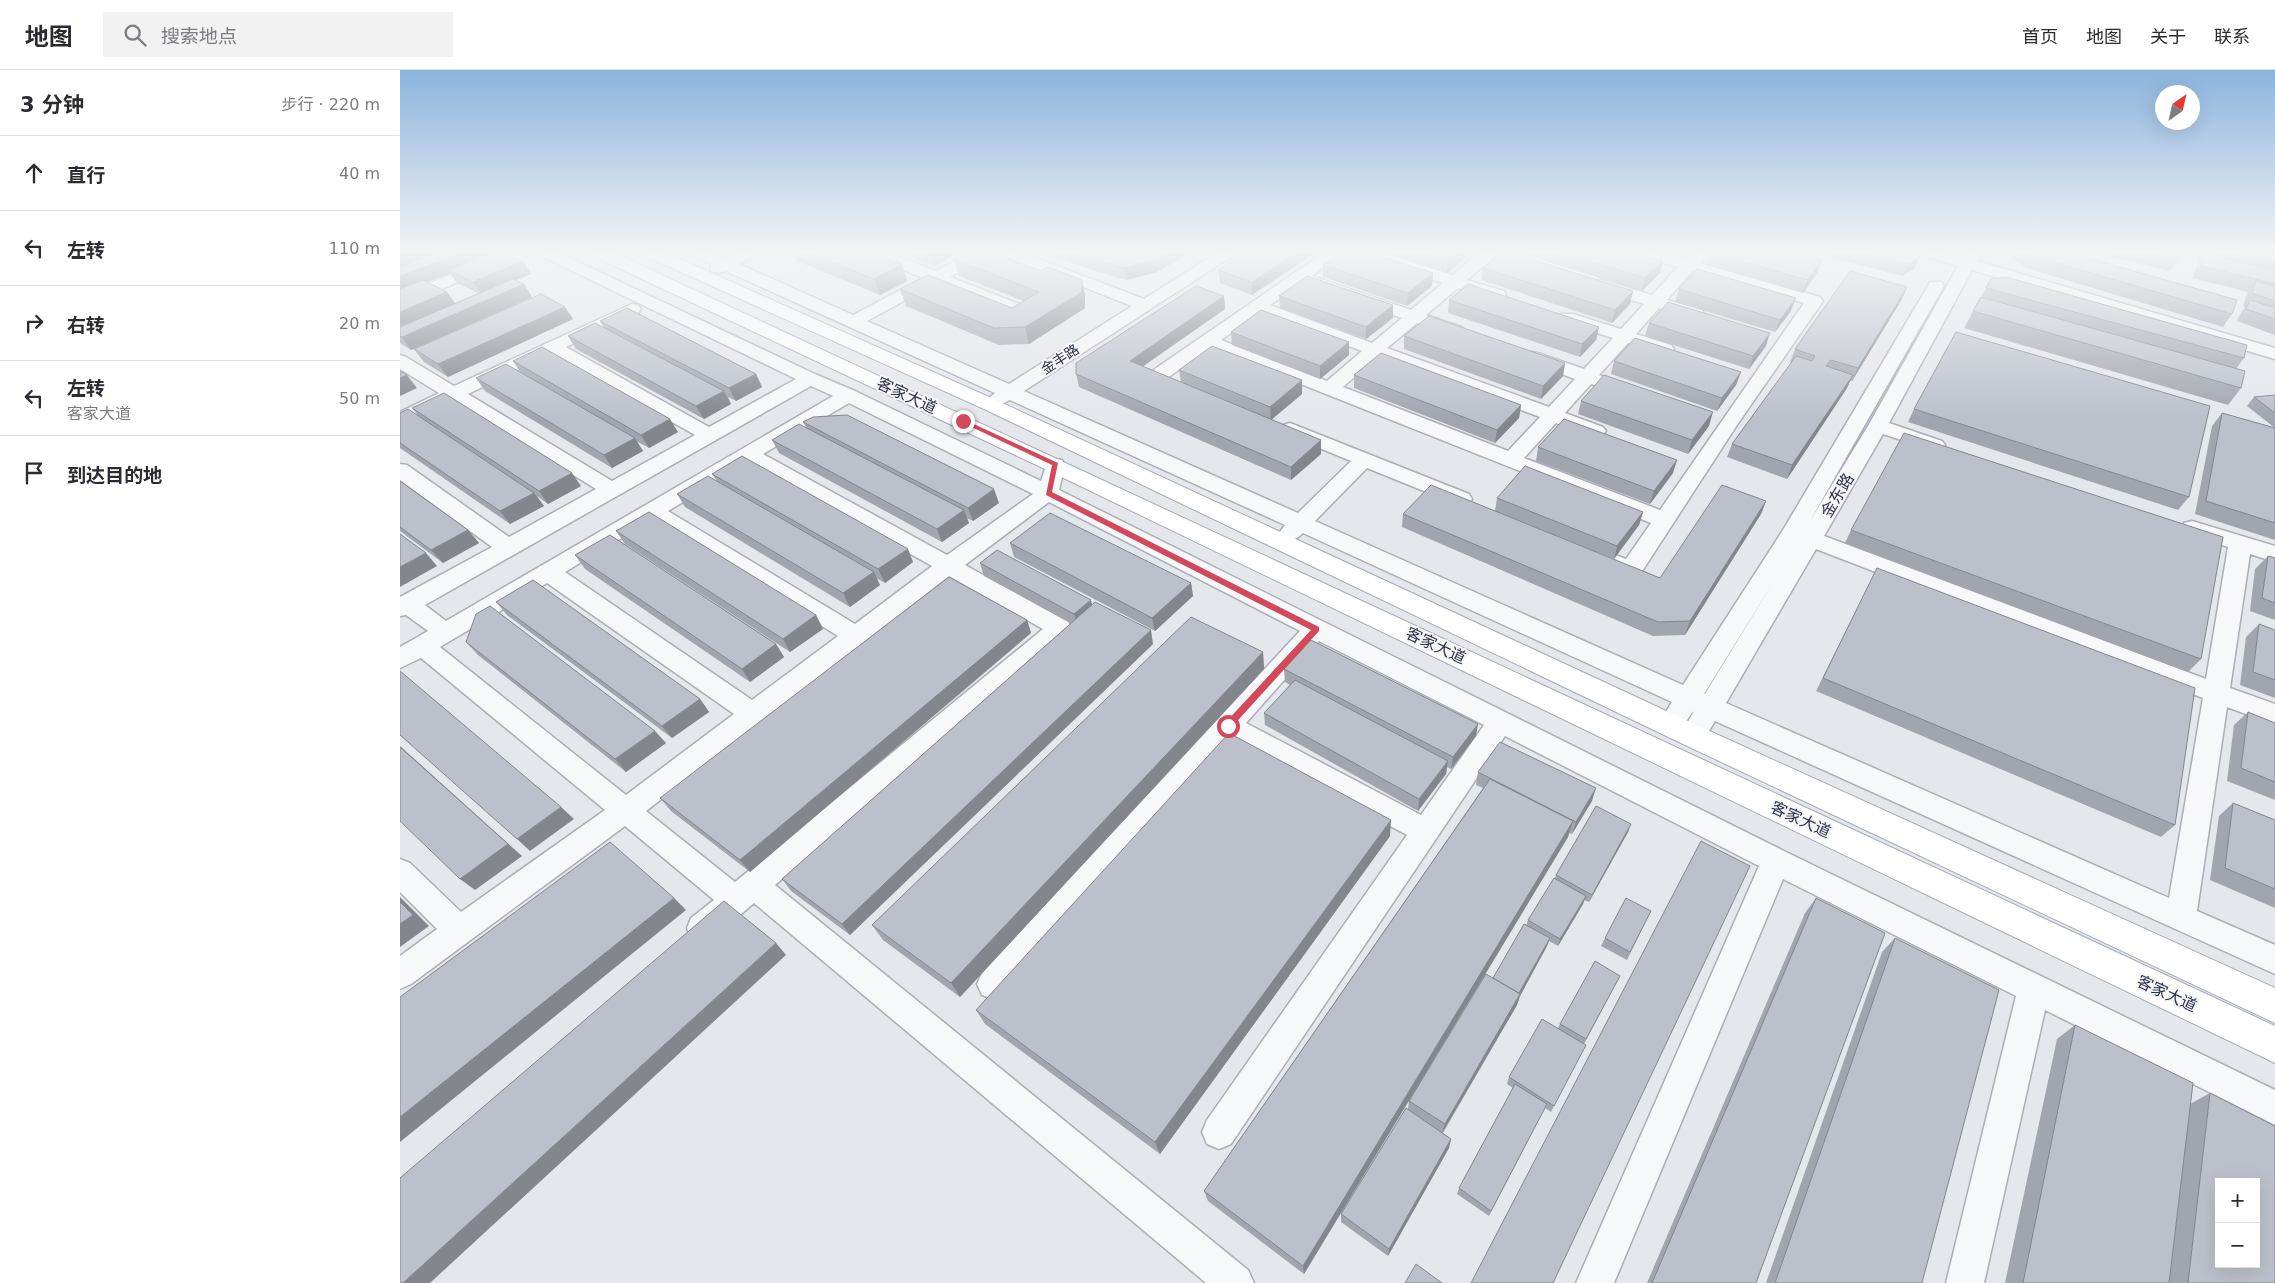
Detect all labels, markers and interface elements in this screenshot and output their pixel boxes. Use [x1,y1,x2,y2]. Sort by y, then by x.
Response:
search box [103,12,453,57]
icon: search [121,21,149,49]
text: 地图 [25,23,73,51]
text: 搜索地点 [161,25,237,47]
text: 首页 [2022,26,2058,47]
text: 地图 [2086,26,2122,47]
text: 关于 [2150,26,2186,47]
text: 联系 [2214,26,2250,47]
north arrow [2155,85,2200,130]
text: 3 分钟 [20,93,84,117]
text: 步行 · 220 m [282,95,380,114]
icon: ahead [20,159,48,187]
text: 直行 [67,164,105,186]
text: 40 m [339,164,380,183]
icon: left [20,234,48,262]
text: 左转 [67,239,105,261]
text: 110 m [329,239,380,258]
icon: right [20,309,48,337]
text: 右转 [67,314,105,336]
text: 20 m [339,314,380,333]
street label: 金丰路 [1038,341,1082,377]
street label: 客家大道 [874,373,940,418]
text: 左转 [67,377,105,399]
icon: left [20,384,48,412]
text: 50 m [339,389,380,408]
text: 客家大道 [67,404,131,423]
route end [952,410,975,433]
icon: arrive [20,459,48,487]
text: 到达目的地 [67,464,162,486]
street label: 金东路 [1817,470,1858,521]
street label: 客家大道 [1403,623,1469,668]
route start [1217,715,1240,738]
street label: 客家大道 [1768,797,1834,842]
street label: 客家大道 [2134,971,2200,1016]
map controls [2215,1178,2260,1268]
button: + [2215,1178,2260,1223]
button: − [2215,1223,2260,1268]

